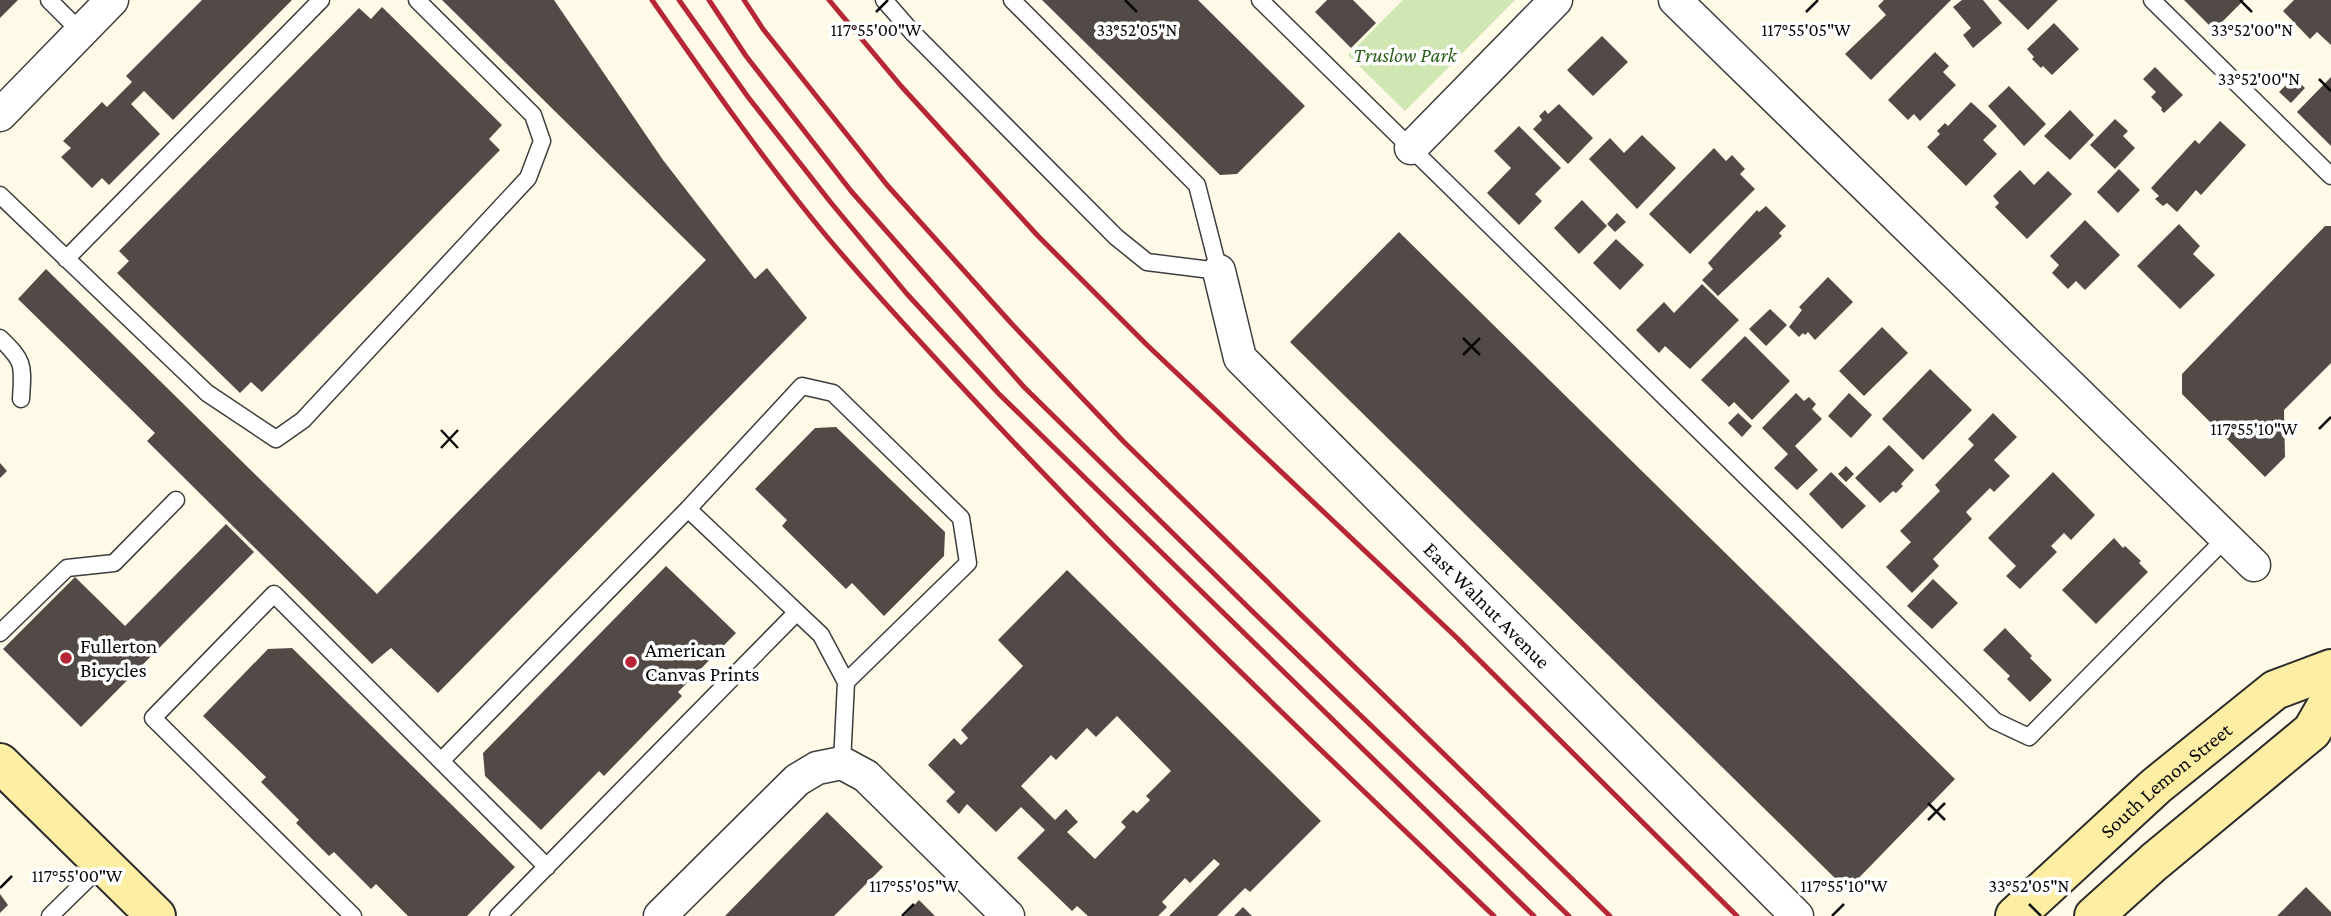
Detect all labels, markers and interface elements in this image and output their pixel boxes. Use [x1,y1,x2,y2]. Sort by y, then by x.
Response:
text: 117°55'00"W [831,20,922,40]
text: 33°52'05"N [1097,20,1178,40]
text: 117°55'05"W [1761,20,1851,40]
text: 33°52'00"N [2211,20,2293,40]
park label: Truslow Park [1353,43,1458,67]
text: 33°52'00"N [2218,69,2300,89]
text: 117°55'10"W [2211,419,2298,439]
street label: East Walnut Avenue [1419,537,1555,674]
place label: Fullerton Bicycles [80,634,157,682]
place label: American Canvas Prints [645,638,759,686]
marker: Fullerton Bicycles [58,650,74,666]
marker: American Canvas Prints [623,654,639,670]
street label: South Lemon Street [2095,717,2237,843]
text: 117°55'00"W [32,866,123,886]
text: 117°55'05"W [869,876,959,896]
text: 117°55'10"W [1801,876,1888,896]
text: 33°52'05"N [1989,876,2070,896]

